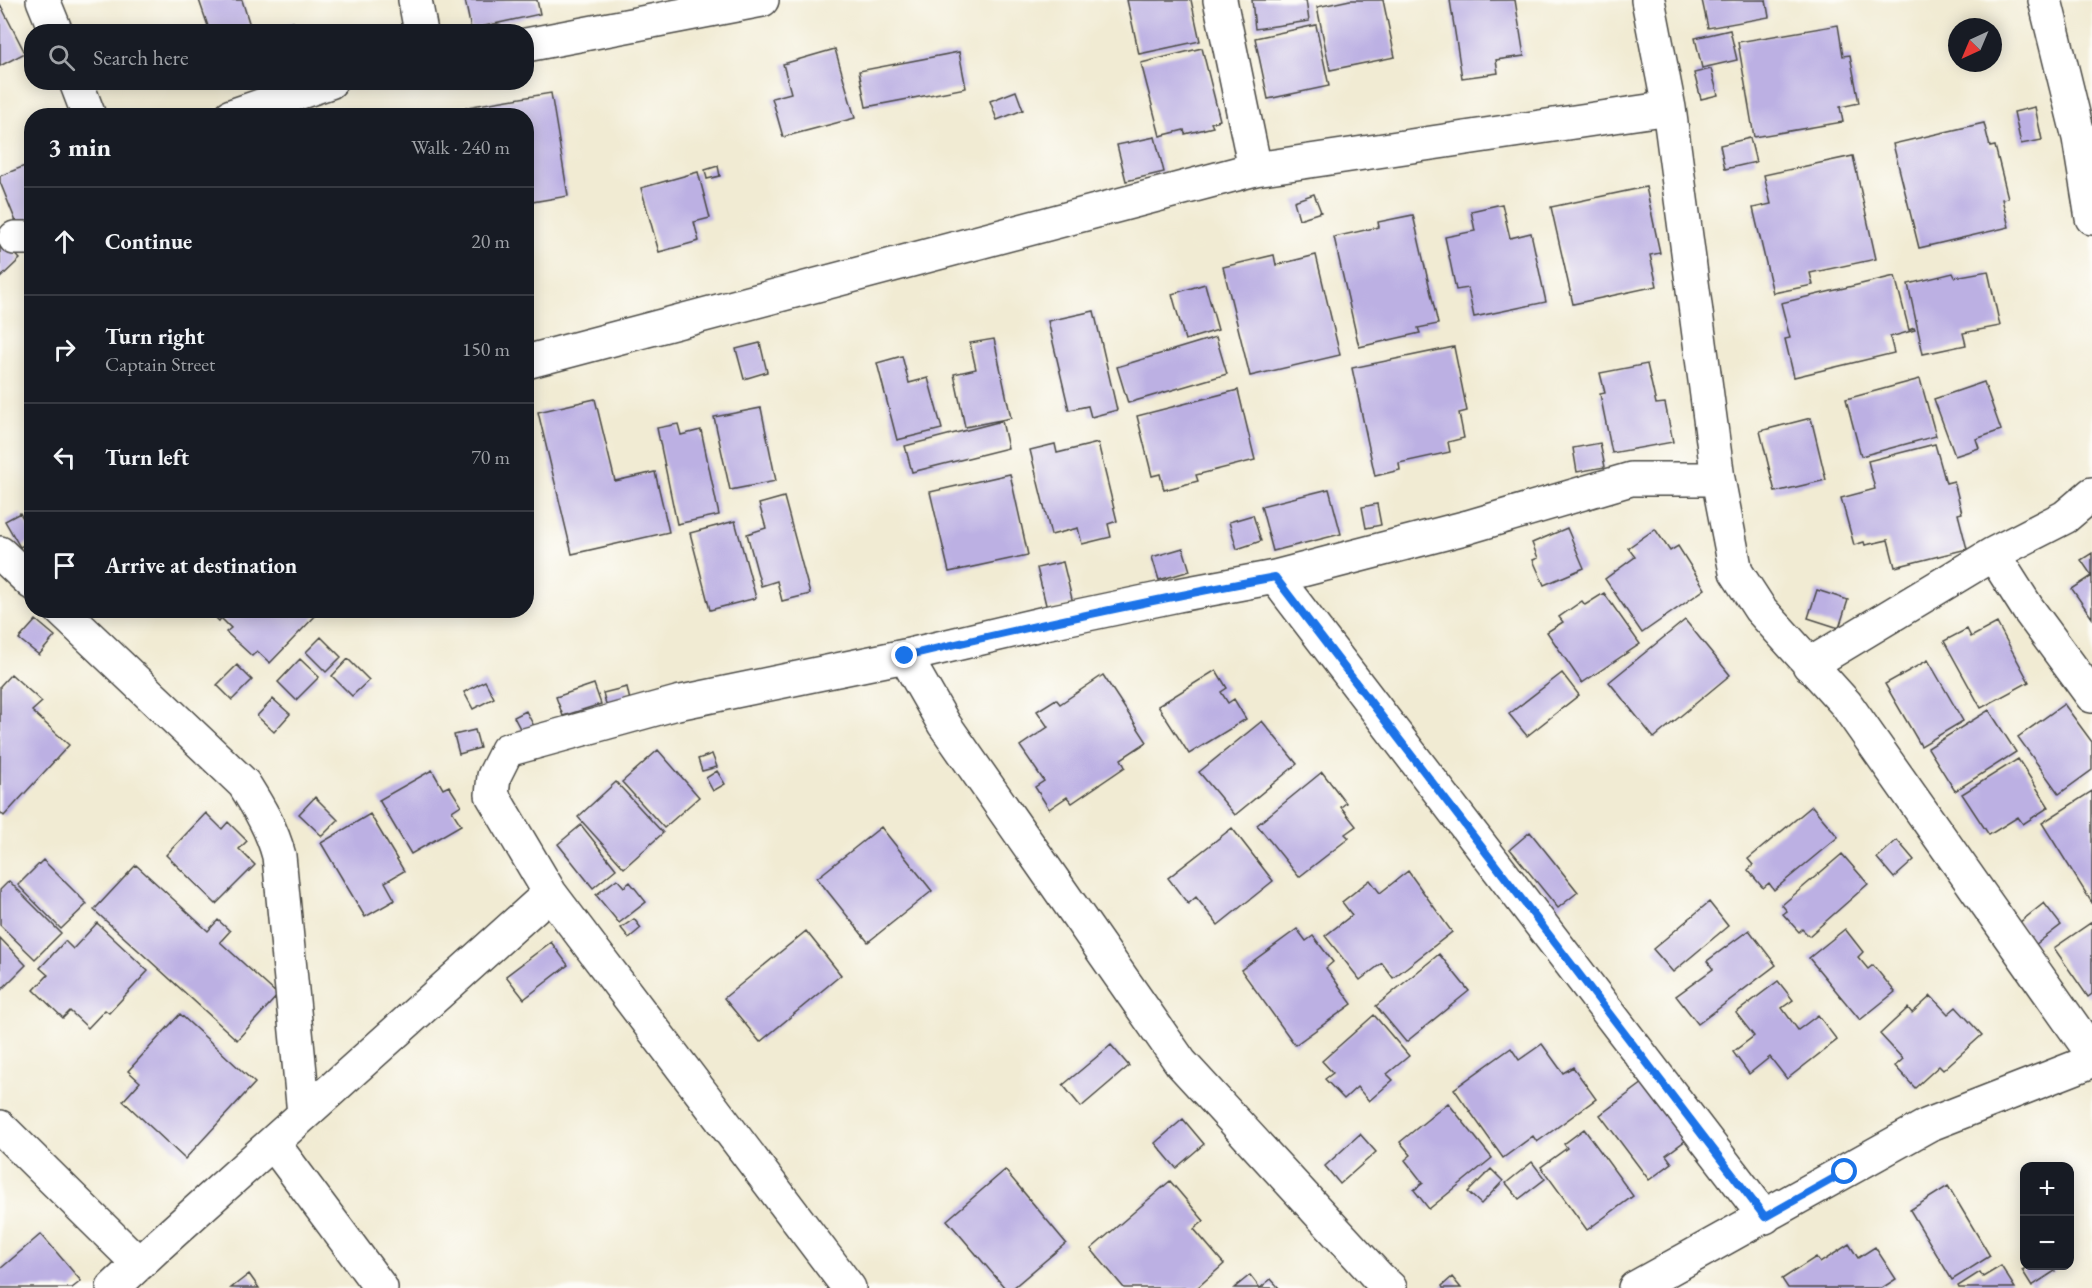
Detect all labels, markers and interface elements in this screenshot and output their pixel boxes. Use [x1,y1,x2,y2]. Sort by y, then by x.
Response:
north arrow [1948,18,2002,72]
search box [24,24,534,90]
icon: search [45,41,78,74]
text: Search here [93,43,188,72]
text: 3 min [48,130,111,164]
text: Walk · 240 m [411,134,510,160]
icon: ahead [48,225,81,258]
text: Continue [105,227,192,256]
text: 20 m [471,228,510,254]
text: Turn right [105,322,204,351]
icon: right [48,333,81,366]
text: 150 m [462,336,510,362]
text: Captain Street [105,351,215,377]
icon: left [48,441,81,474]
text: Turn left [105,443,189,472]
text: 70 m [471,444,510,470]
icon: arrive [48,549,81,582]
text: Arrive at destination [105,551,297,580]
route end [891,642,917,668]
route start [1831,1158,1857,1184]
map controls [2020,1162,2074,1270]
button: + [2020,1162,2074,1216]
button: − [2020,1216,2074,1270]

